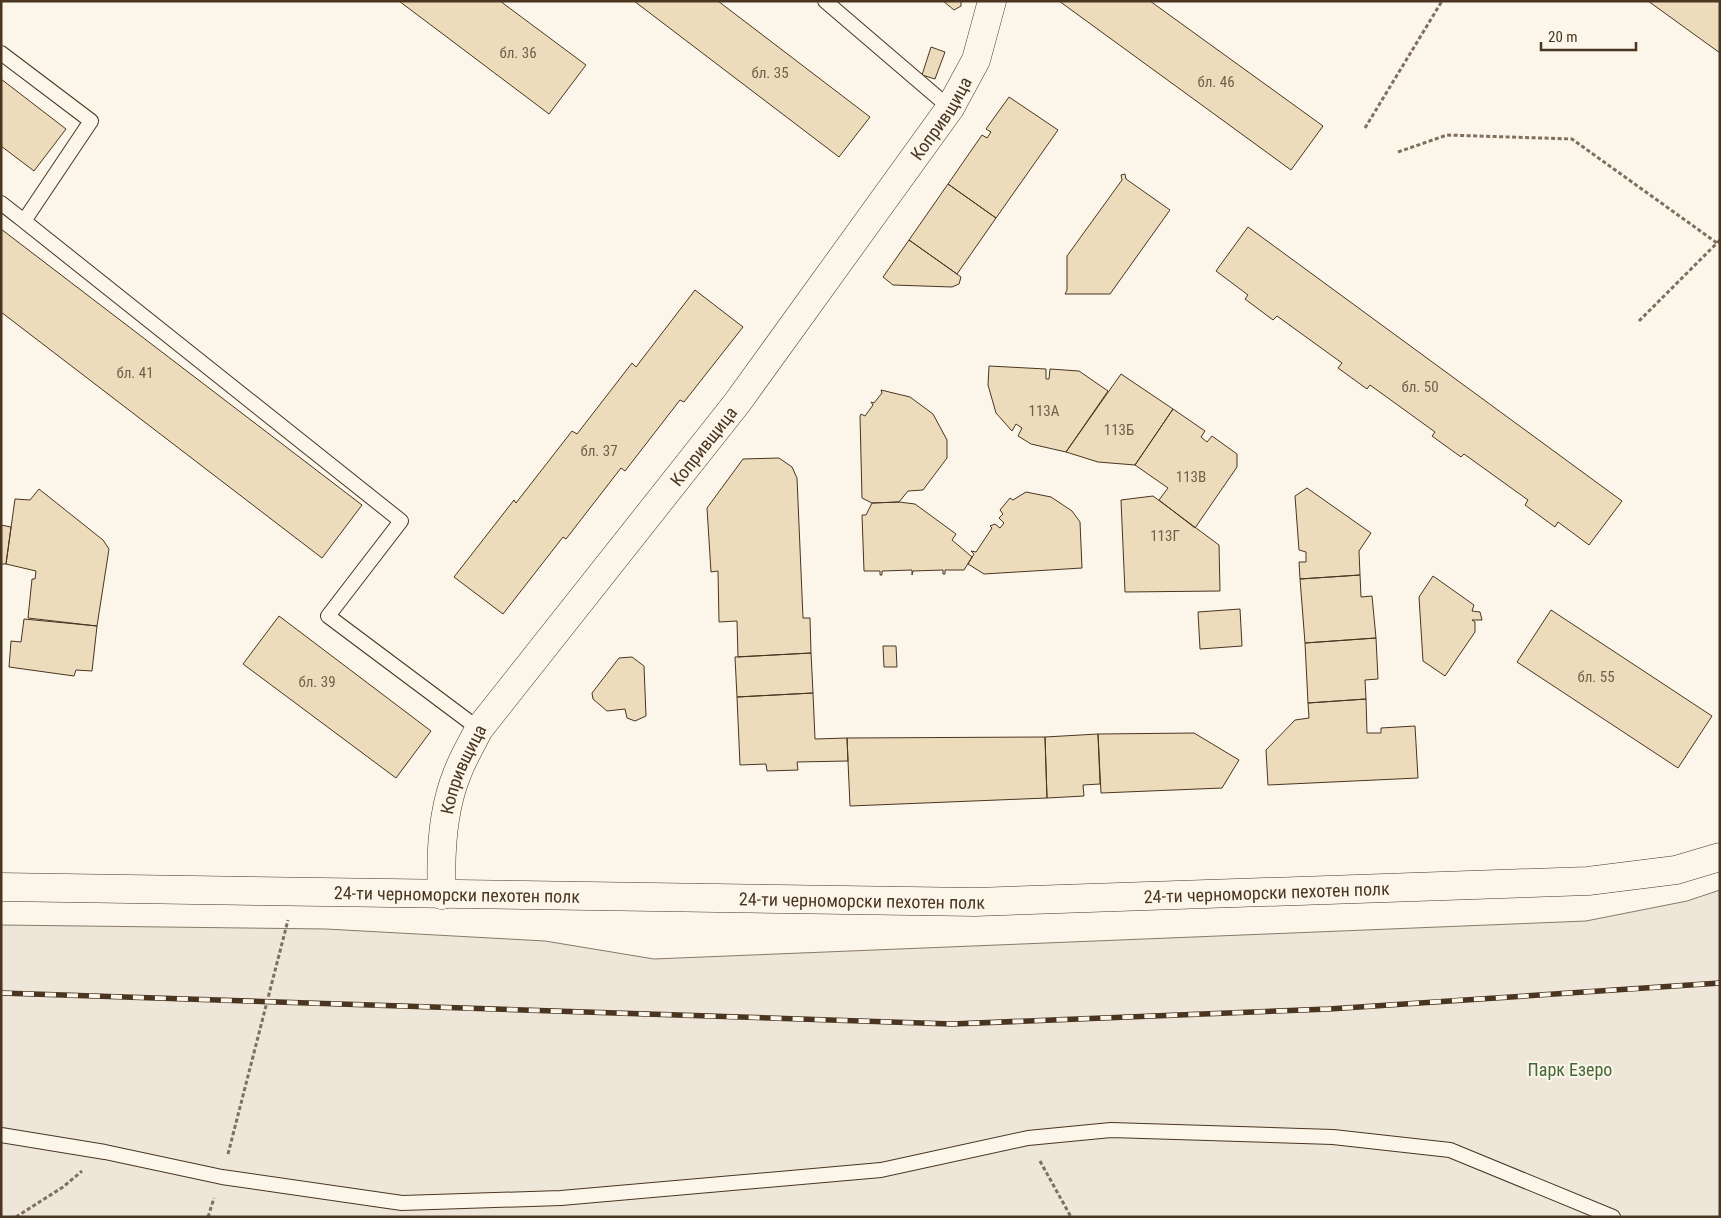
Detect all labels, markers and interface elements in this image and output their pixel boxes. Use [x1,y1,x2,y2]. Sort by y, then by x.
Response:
scale bar [1541,20,1636,52]
text: 20 m [1548,28,1578,46]
house number: бл. 36 [499,44,537,62]
house number: бл. 35 [751,64,789,82]
street label: Копривщица [906,73,976,164]
house number: бл. 46 [1197,73,1235,91]
house number: бл. 41 [116,364,154,382]
house number: бл. 50 [1401,378,1439,396]
street label: Копривщица [665,402,741,490]
house number: 113А [1029,402,1060,420]
house number: 113Б [1104,421,1134,439]
house number: бл. 37 [580,442,618,460]
house number: 113В [1176,468,1206,486]
house number: 113Г [1150,527,1180,545]
house number: бл. 55 [1577,668,1615,686]
house number: бл. 39 [298,673,336,691]
street label: Копривщица [435,721,490,816]
street label: 24-ти черноморски пехотен полк [1143,877,1390,907]
street label: 24-ти черноморски пехотен полк [334,882,580,906]
street label: 24-ти черноморски пехотен полк [739,888,986,913]
park label: Парк Езеро [1528,1059,1612,1080]

